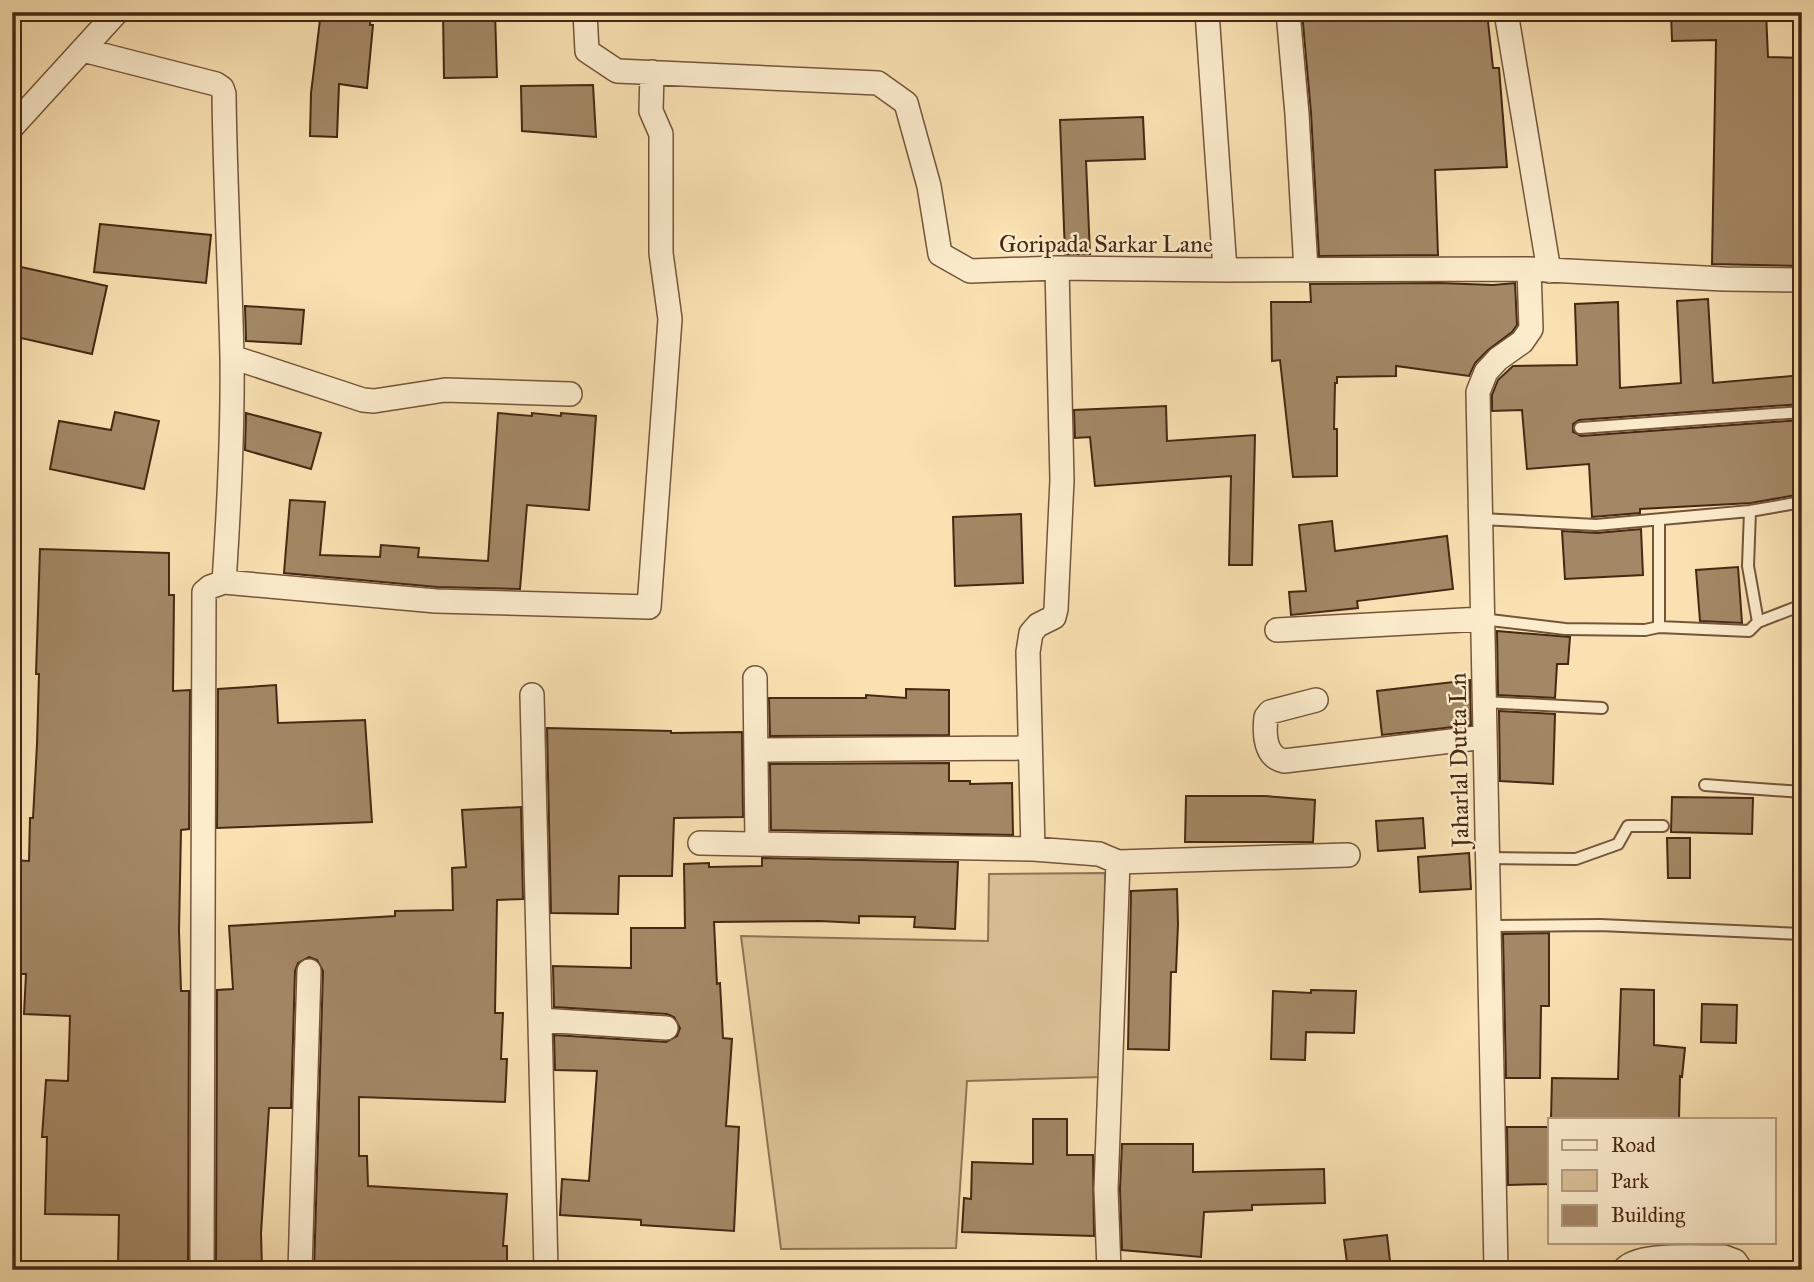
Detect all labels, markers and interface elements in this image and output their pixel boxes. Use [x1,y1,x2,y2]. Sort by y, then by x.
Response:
street label: Goripada Sarkar Lane [999,229,1213,259]
street label: Jaharlal Dutta Ln [1442,672,1476,851]
legend [1548,1118,1776,1244]
text: Road [1611,1132,1656,1158]
text: Park [1611,1168,1649,1194]
text: Building [1611,1202,1685,1228]

